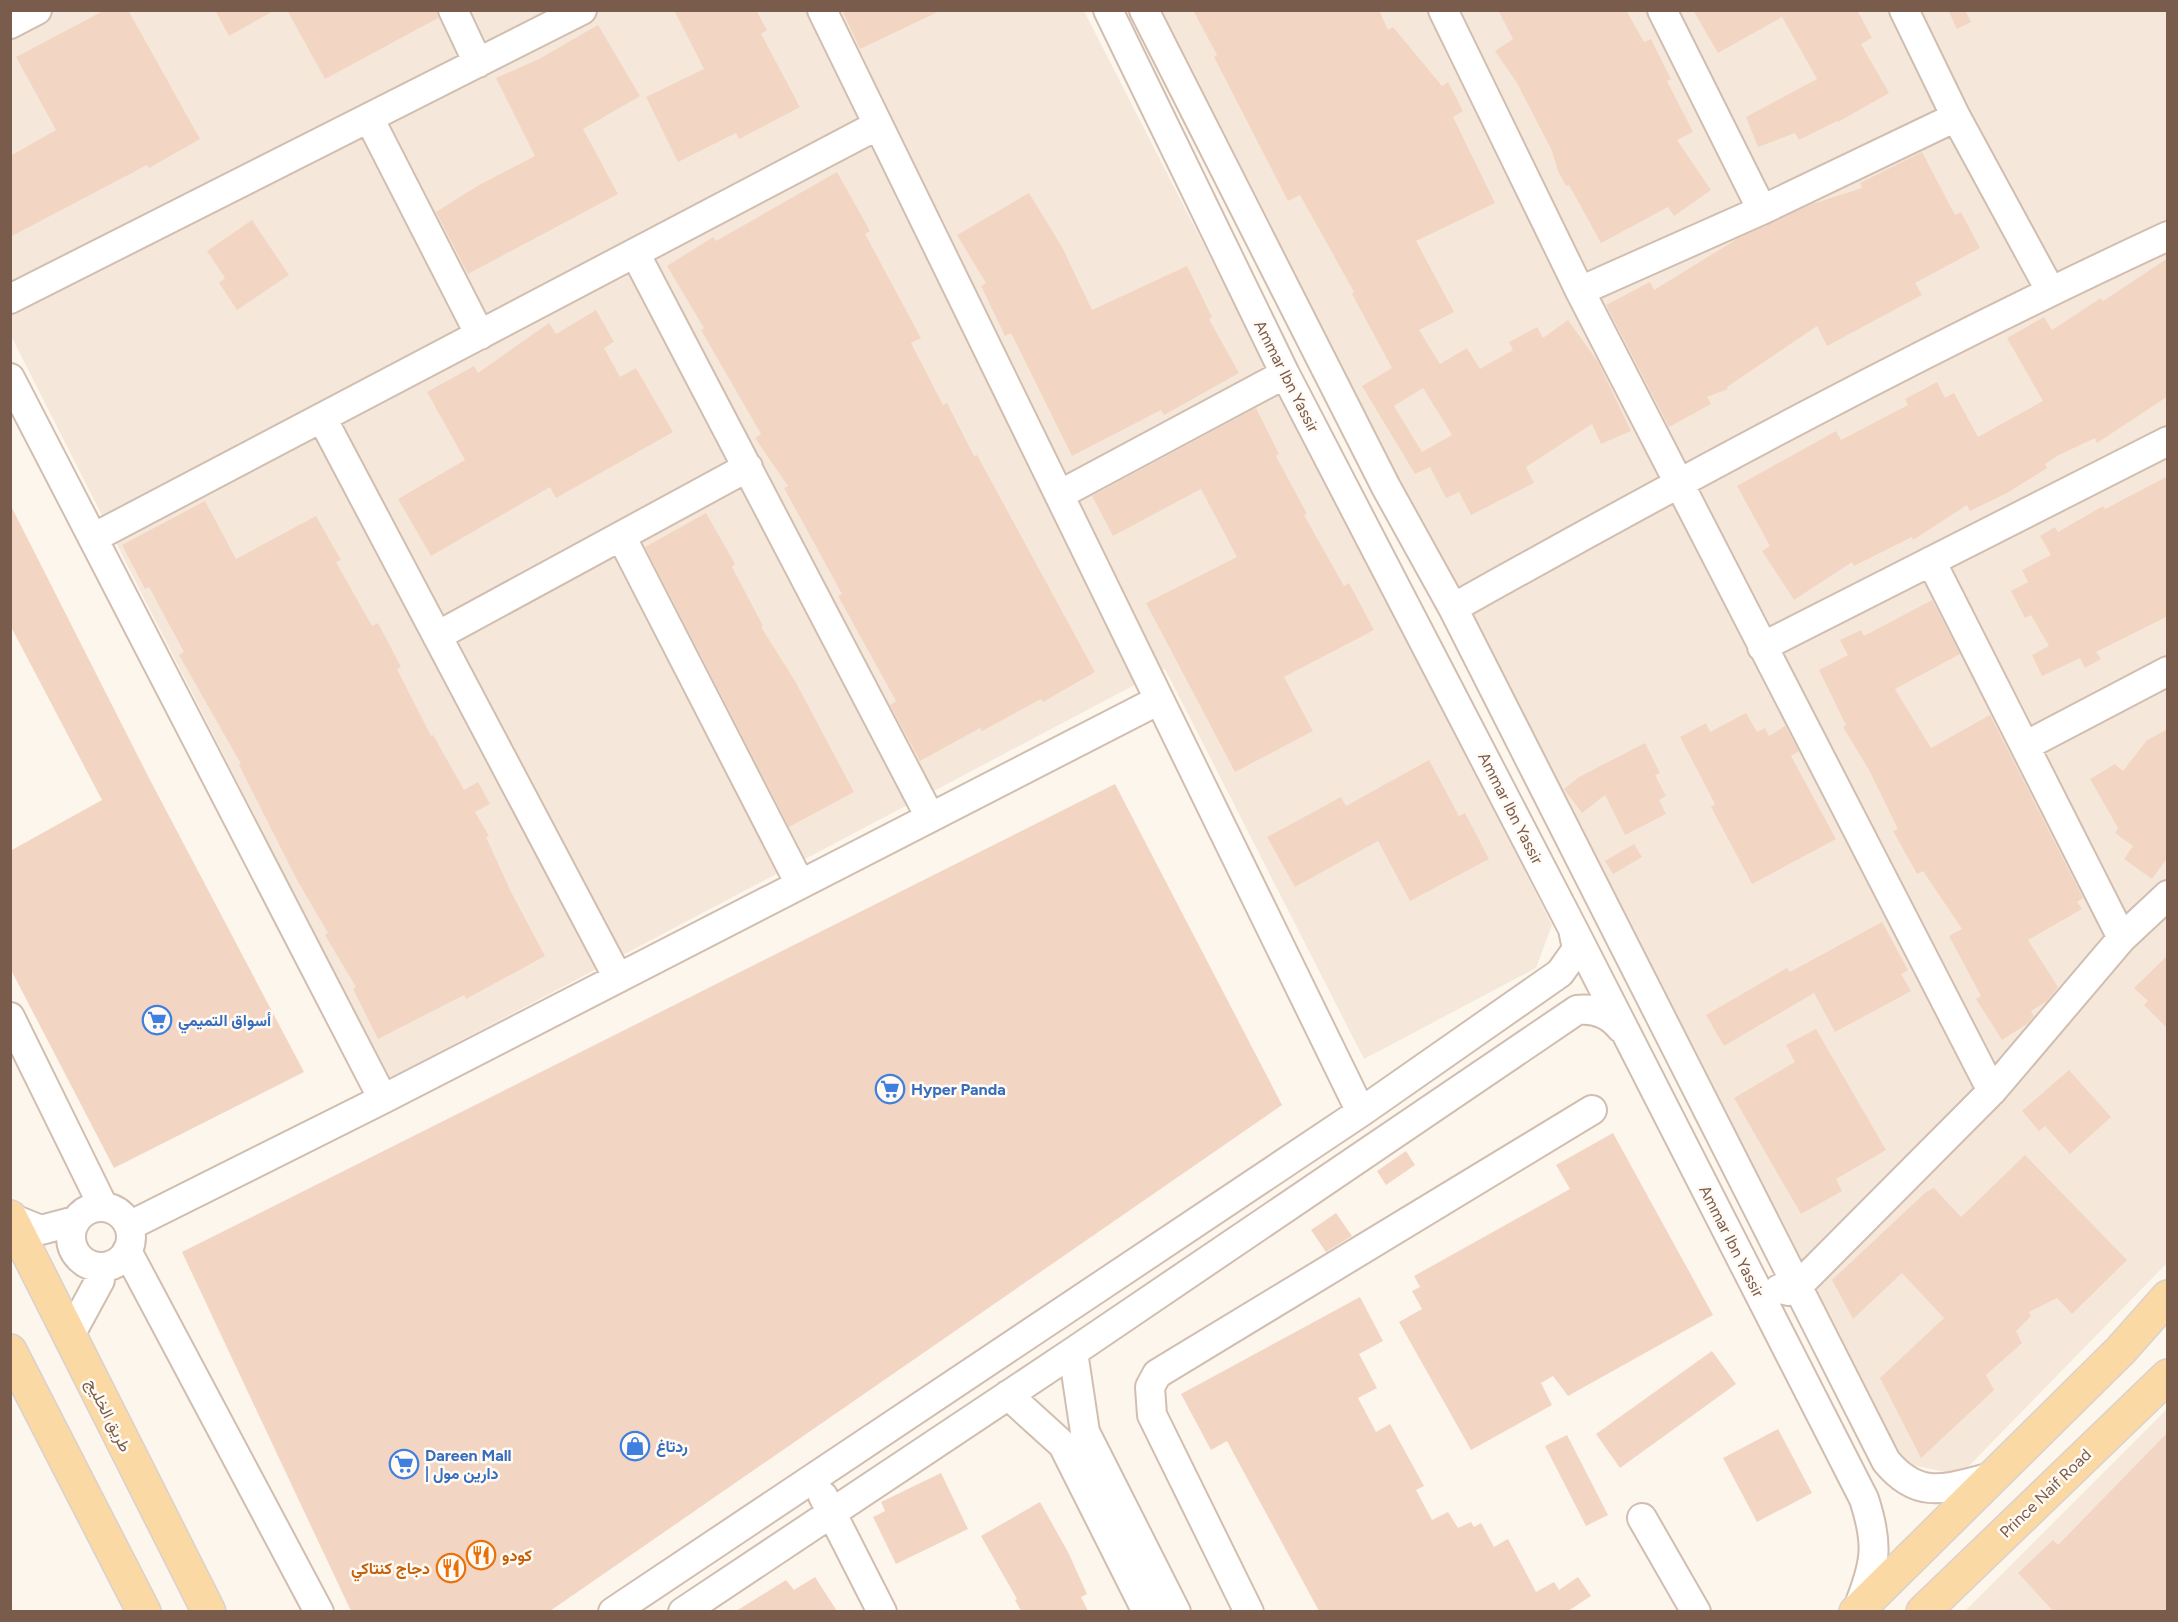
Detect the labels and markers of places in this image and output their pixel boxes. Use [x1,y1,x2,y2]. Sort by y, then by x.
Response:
supermarket icon: أسواق التميمي [141,1004,173,1036]
place label: أسواق التميمي [178,1011,271,1034]
supermarket icon: Hyper Panda [874,1073,906,1105]
place label: Hyper Panda [911,1080,1006,1099]
shop icon: ردتاغ [619,1430,651,1462]
place label: ردتاغ [656,1437,688,1457]
place label: Dareen Mall | دارين مول [425,1446,512,1484]
supermarket icon: Dareen Mall | دارين مول [388,1448,420,1480]
restaurant icon: كودو [465,1539,497,1571]
place label: كودو [502,1546,532,1566]
restaurant icon: دجاج كنتاكي [435,1552,467,1584]
place label: دجاج كنتاكي [351,1559,430,1582]

